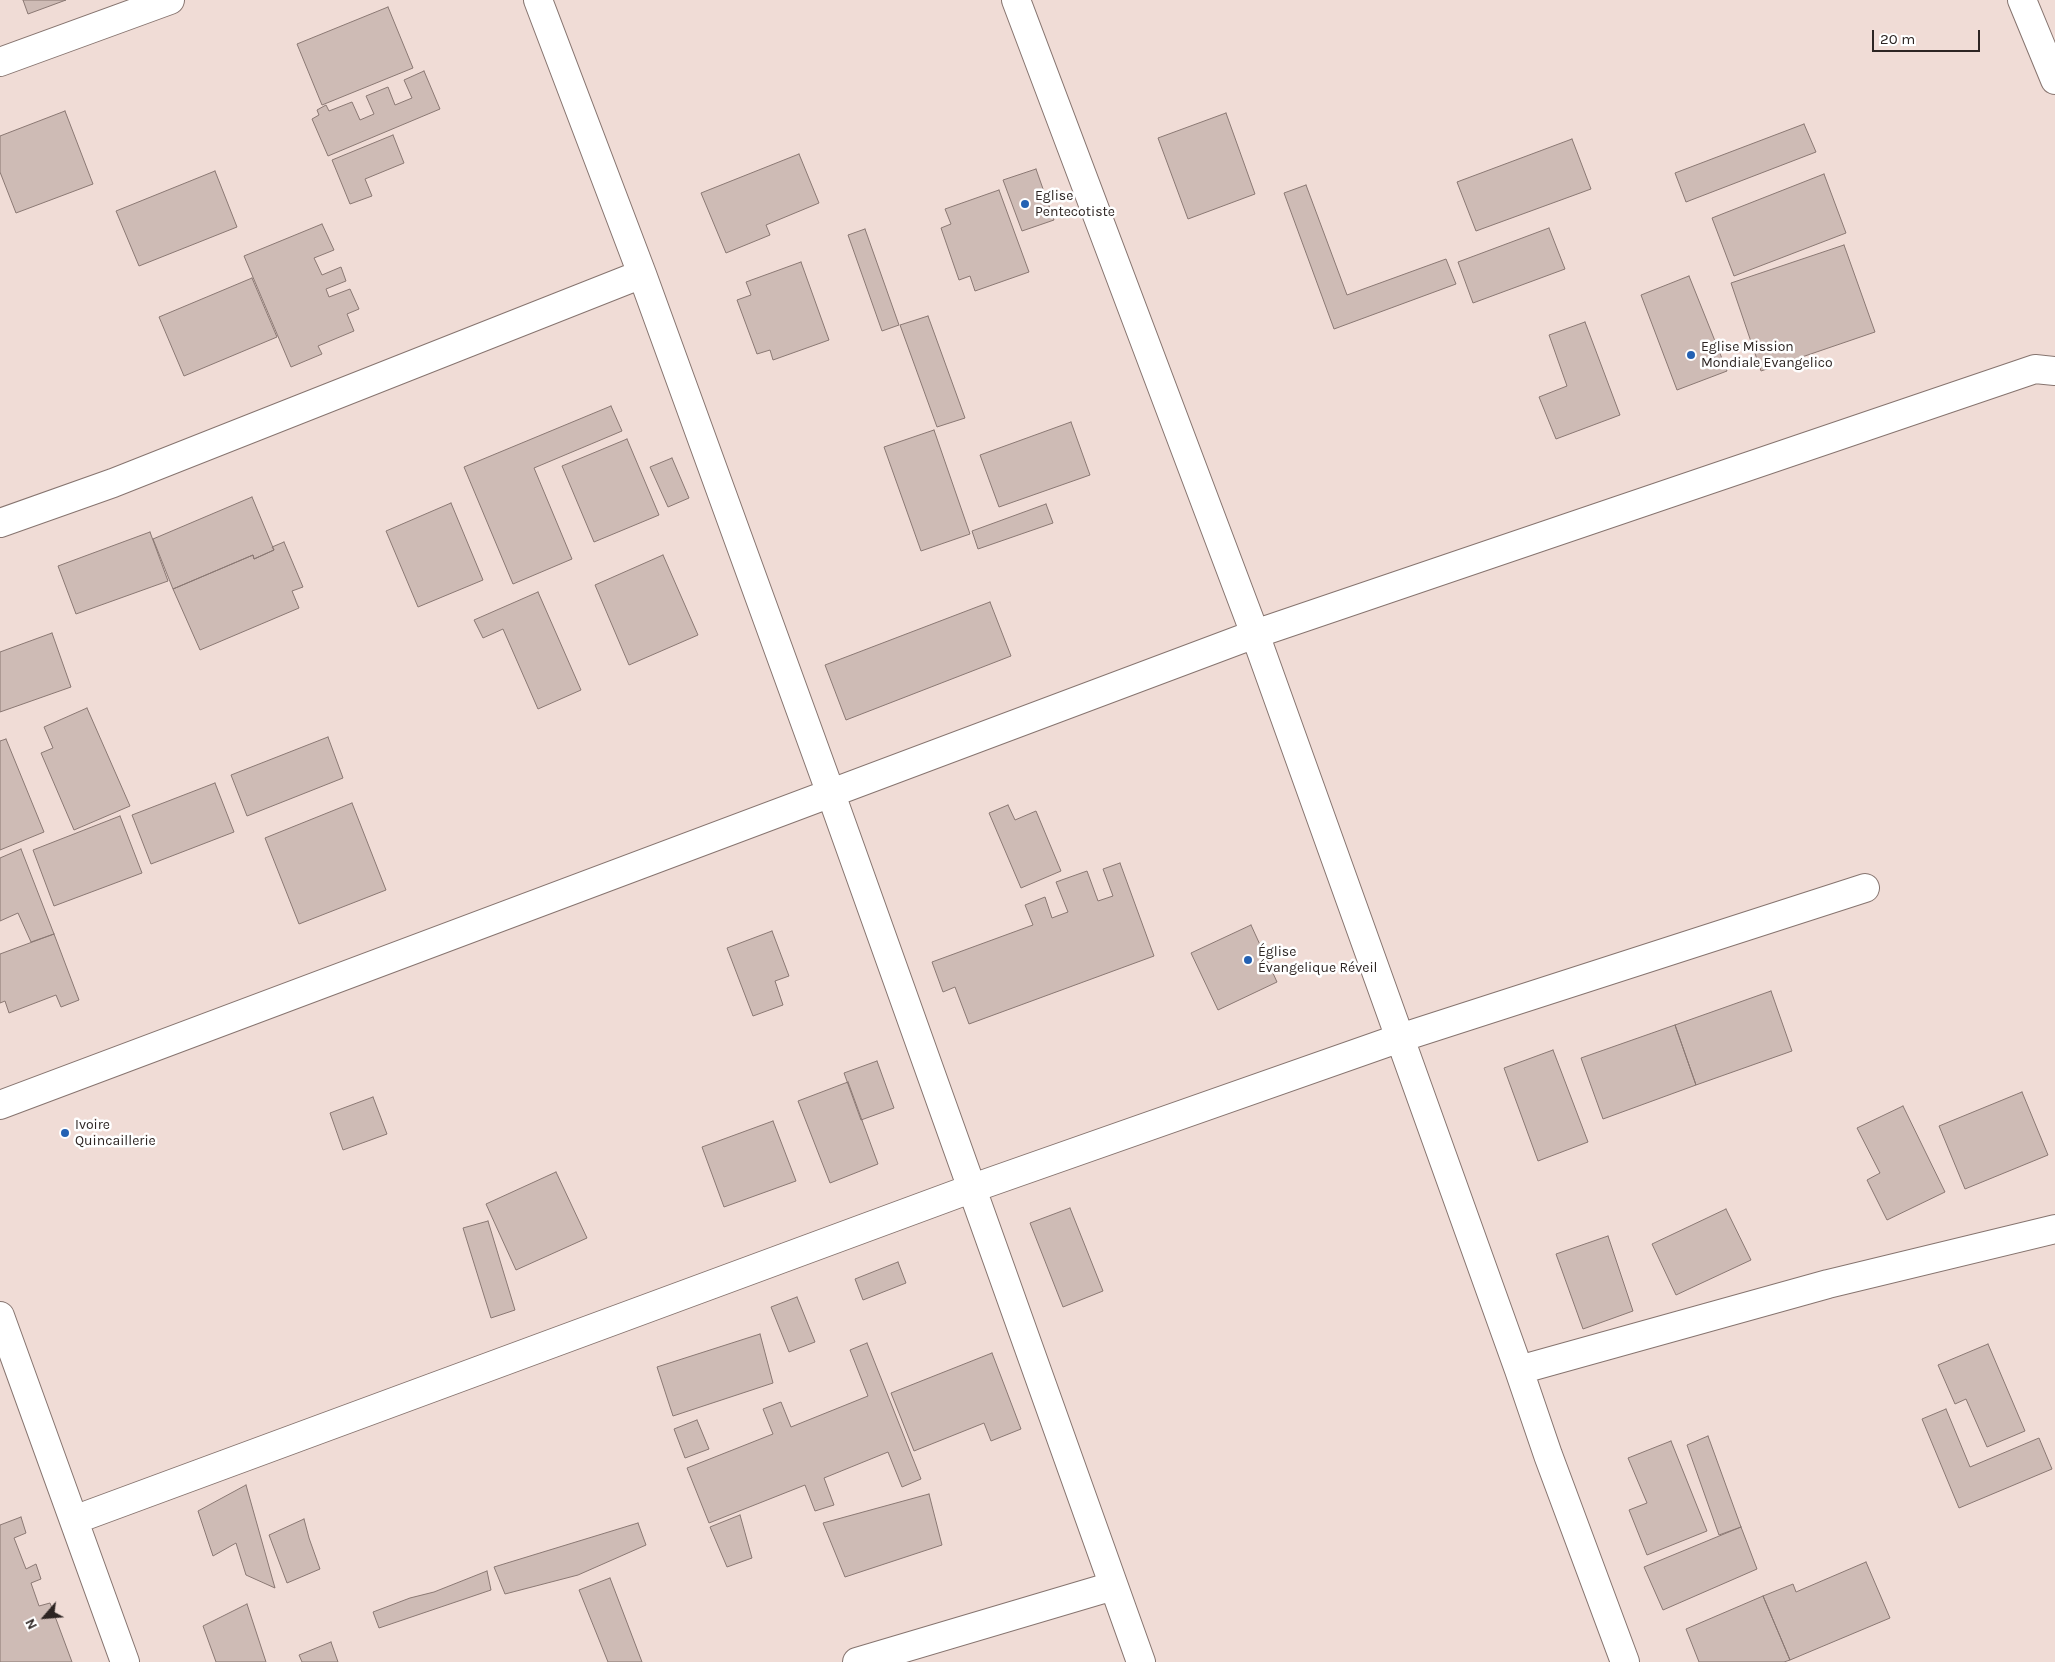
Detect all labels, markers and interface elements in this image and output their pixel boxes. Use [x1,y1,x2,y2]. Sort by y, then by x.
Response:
scale bar [1875,20,1982,52]
text: 20 m [1880,30,1915,48]
place label: Eglise Pentecotiste [1035,188,1115,220]
marker: Eglise Pentecotiste [1019,198,1031,210]
place label: Eglise Mission Mondiale Evangelico [1701,339,1833,372]
marker: Eglise Mission Mondiale Evangelico [1685,349,1697,361]
place label: Église Évangelique Réveil [1258,944,1377,976]
marker: Église Évangelique Réveil [1242,954,1254,966]
place label: Ivoire Quincaillerie [75,1117,156,1150]
marker: Ivoire Quincaillerie [59,1127,71,1139]
north arrow [20,1592,70,1642]
text: N [21,1616,41,1632]

